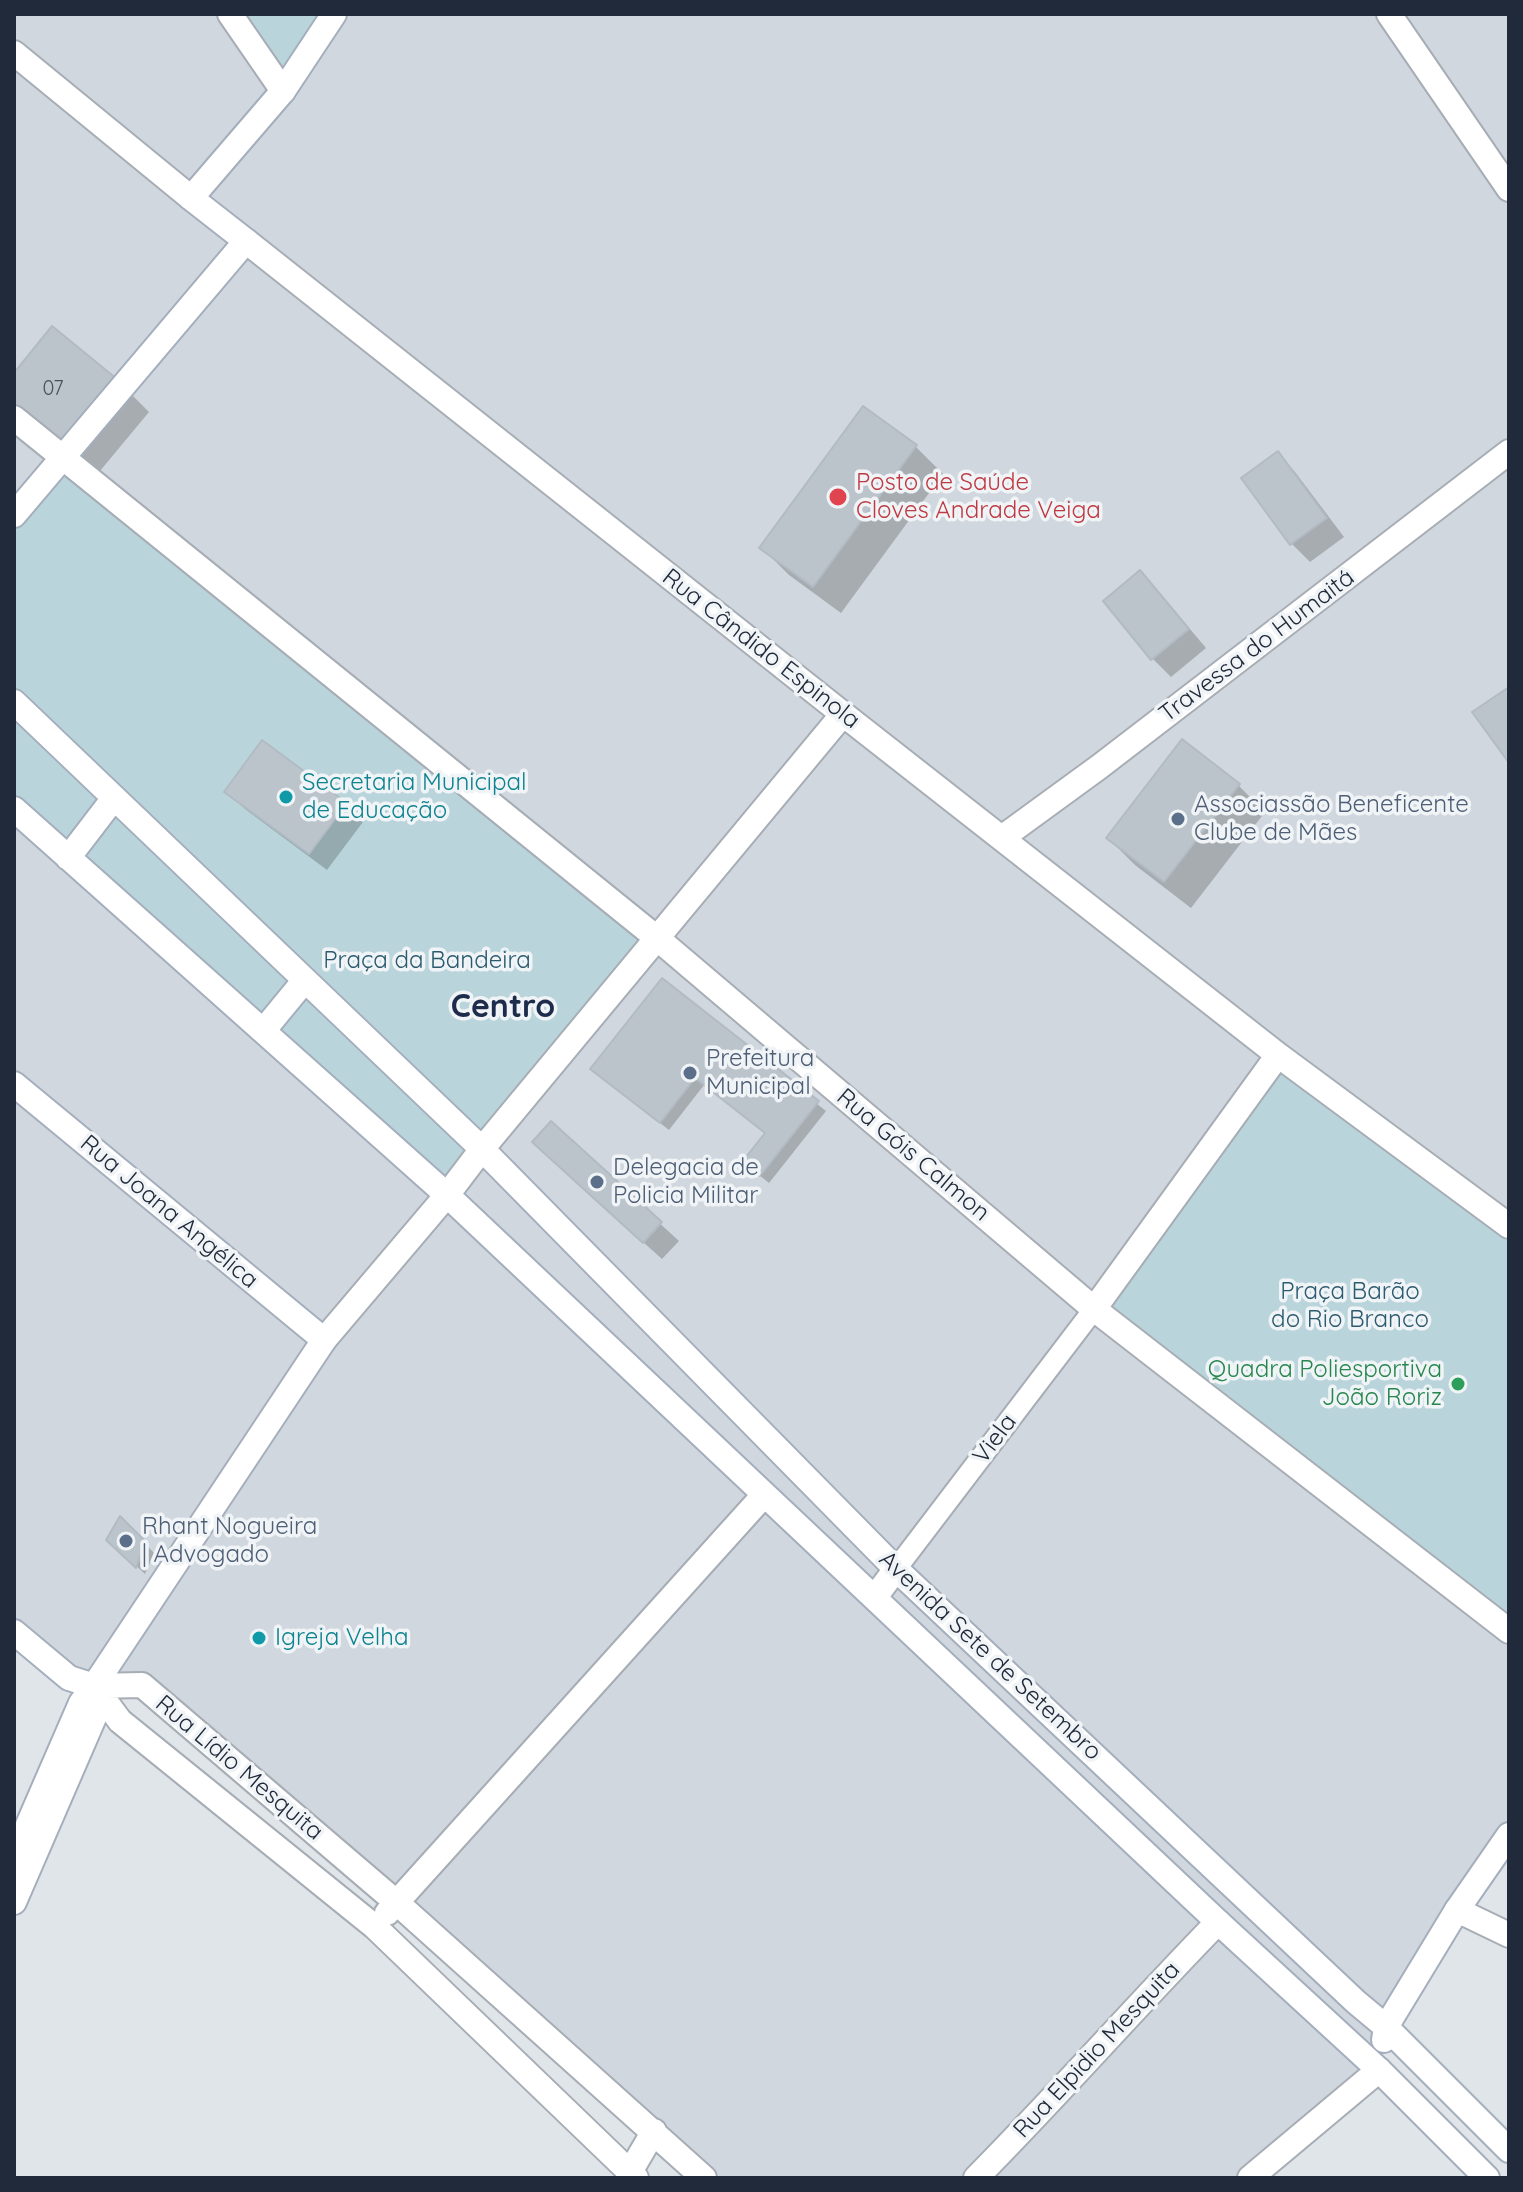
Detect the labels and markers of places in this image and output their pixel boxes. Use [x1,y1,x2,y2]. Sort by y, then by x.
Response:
place label: Posto de Saúde Cloves Andrade Veiga [856,469,1101,525]
marker: Posto de Saúde Cloves Andrade Veiga [827,486,849,508]
place label: Secretaria Municipal de Educação [302,769,527,825]
marker: Secretaria Municipal de Educação [277,788,295,806]
place label: Associassão Beneficente Clube de Mães [1194,791,1469,847]
marker: Associassão Beneficente Clube de Mães [1169,810,1187,828]
place label: Prefeitura Municipal [706,1045,814,1101]
marker: Prefeitura Municipal [681,1064,699,1082]
place label: Delegacia de Policia Militar [613,1154,759,1210]
marker: Delegacia de Policia Militar [588,1173,606,1191]
place label: Quadra Poliesportiva João Roriz [1208,1356,1442,1412]
marker: Quadra Poliesportiva João Roriz [1449,1375,1467,1393]
place label: Rhant Nogueira | Advogado [142,1513,317,1569]
marker: Rhant Nogueira | Advogado [117,1532,135,1550]
place label: Igreja Velha [275,1624,408,1652]
marker: Igreja Velha [250,1629,268,1647]

